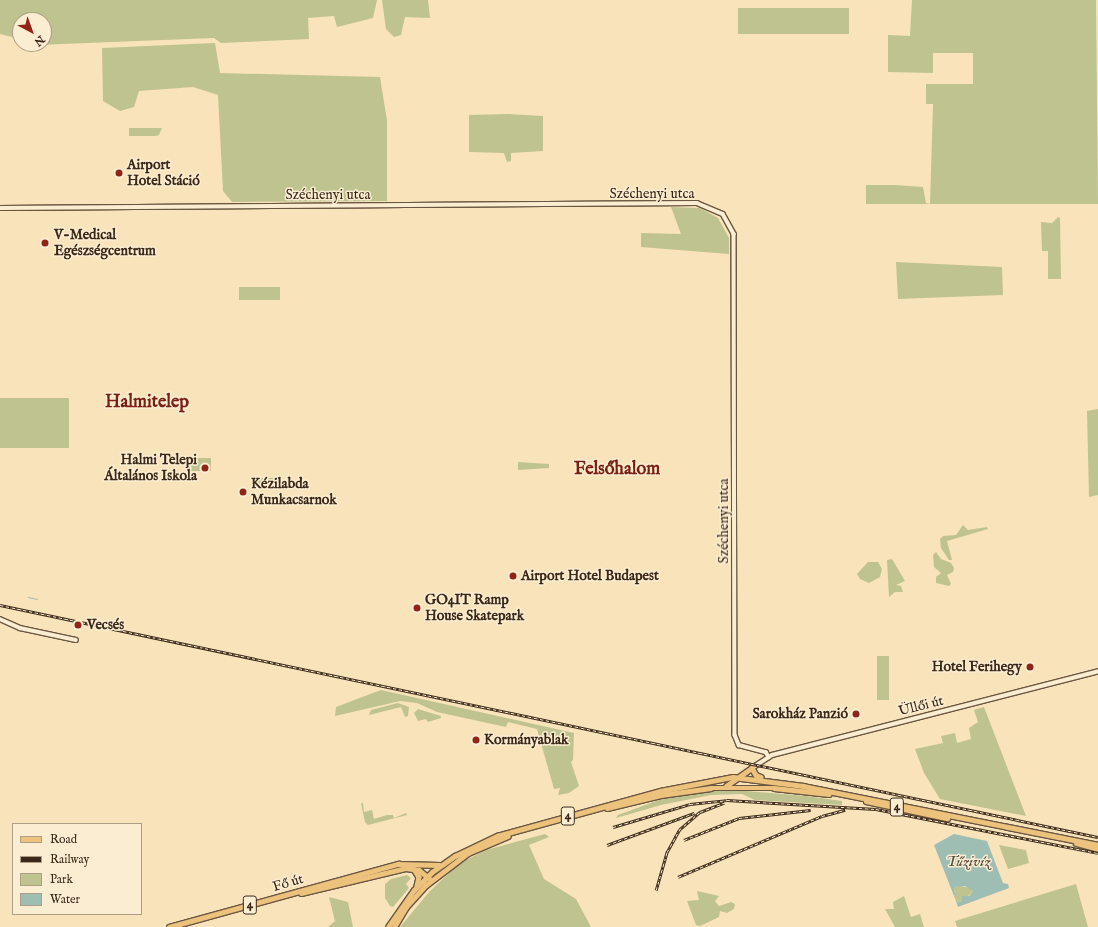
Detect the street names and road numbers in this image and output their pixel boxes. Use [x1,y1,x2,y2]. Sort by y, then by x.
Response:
street label: Széchenyi utca [609,186,695,202]
street label: Széchenyi utca [285,187,371,203]
street label: Széchenyi utca [716,478,732,564]
street label: Üllői út [897,692,945,720]
road number: 4 [889,796,905,818]
road number: 4 [560,805,576,827]
street label: Fő út [271,871,305,895]
road number: 4 [242,894,258,916]

